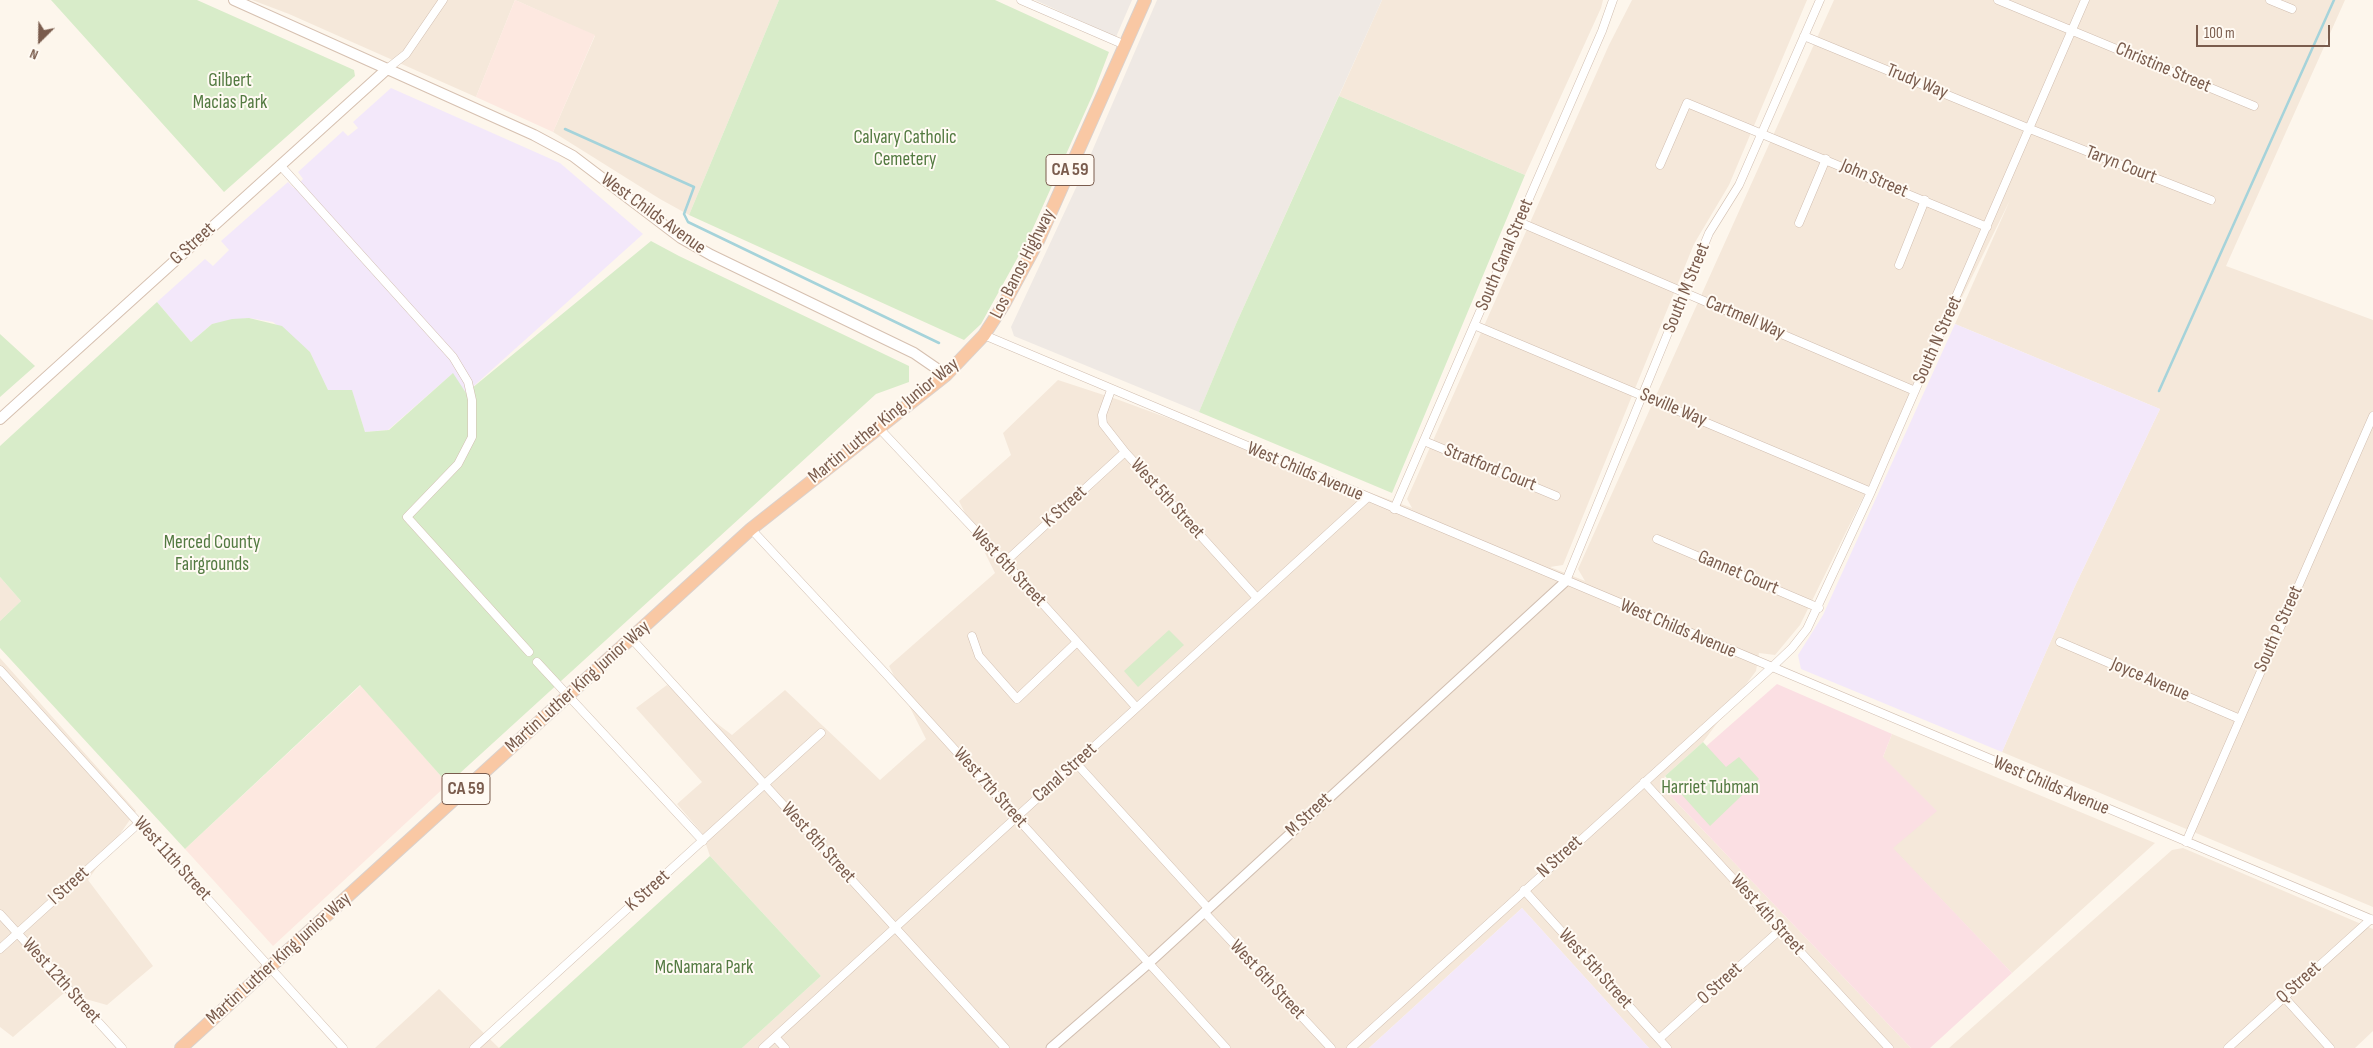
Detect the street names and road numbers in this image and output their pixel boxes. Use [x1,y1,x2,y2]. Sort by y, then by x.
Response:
street label: Christine Street [2112,38,2214,98]
street label: Trudy Way [1883,59,1951,105]
street label: Taryn Court [2082,141,2160,189]
road number: CA 59 [1046,154,1094,186]
street label: John Street [1837,155,1911,203]
street label: West Childs Avenue [596,168,710,260]
street label: South Canal Street [1471,196,1539,314]
street label: Los Banos Highway [986,205,1060,323]
street label: G Street [166,218,220,270]
street label: South M Street [1659,240,1715,336]
street label: Cartmell Way [1702,291,1788,345]
street label: South N Street [1909,293,1967,387]
street label: Martin Luther King Junior Way [804,353,964,489]
street label: Seville Way [1636,384,1710,432]
street label: West Childs Avenue [1243,437,1367,507]
street label: Stratford Court [1440,439,1540,497]
street label: West 5th Street [1125,454,1209,544]
street label: K Street [1038,481,1092,533]
street label: West 6th Street [965,522,1051,612]
street label: Gannet Court [1694,546,1782,600]
street label: South P Street [2250,582,2308,676]
street label: West Childs Avenue [1616,594,1740,664]
street label: Martin Luther King Junior Way [501,616,655,758]
street label: Joyce Avenue [2107,653,2193,707]
street label: Canal Street [1028,738,1102,808]
street label: West 7th Street [948,743,1032,833]
street label: West Childs Avenue [1989,751,2113,821]
road number: CA 59 [442,774,490,804]
street label: M Street [1281,788,1337,842]
street label: West 8th Street [776,798,860,888]
street label: West 11th Street [128,812,216,906]
street label: N Street [1533,831,1587,883]
street label: I Street [44,862,94,910]
street label: K Street [621,865,675,917]
street label: West 4th Street [1725,870,1809,960]
street label: Martin Luther King Junior Way [202,888,356,1030]
street label: West 5th Street [1553,924,1637,1014]
street label: West 12th Street [17,934,105,1028]
street label: West 6th Street [1224,935,1310,1025]
street label: Q Street [2272,957,2326,1009]
street label: O Street [1693,958,1747,1010]

